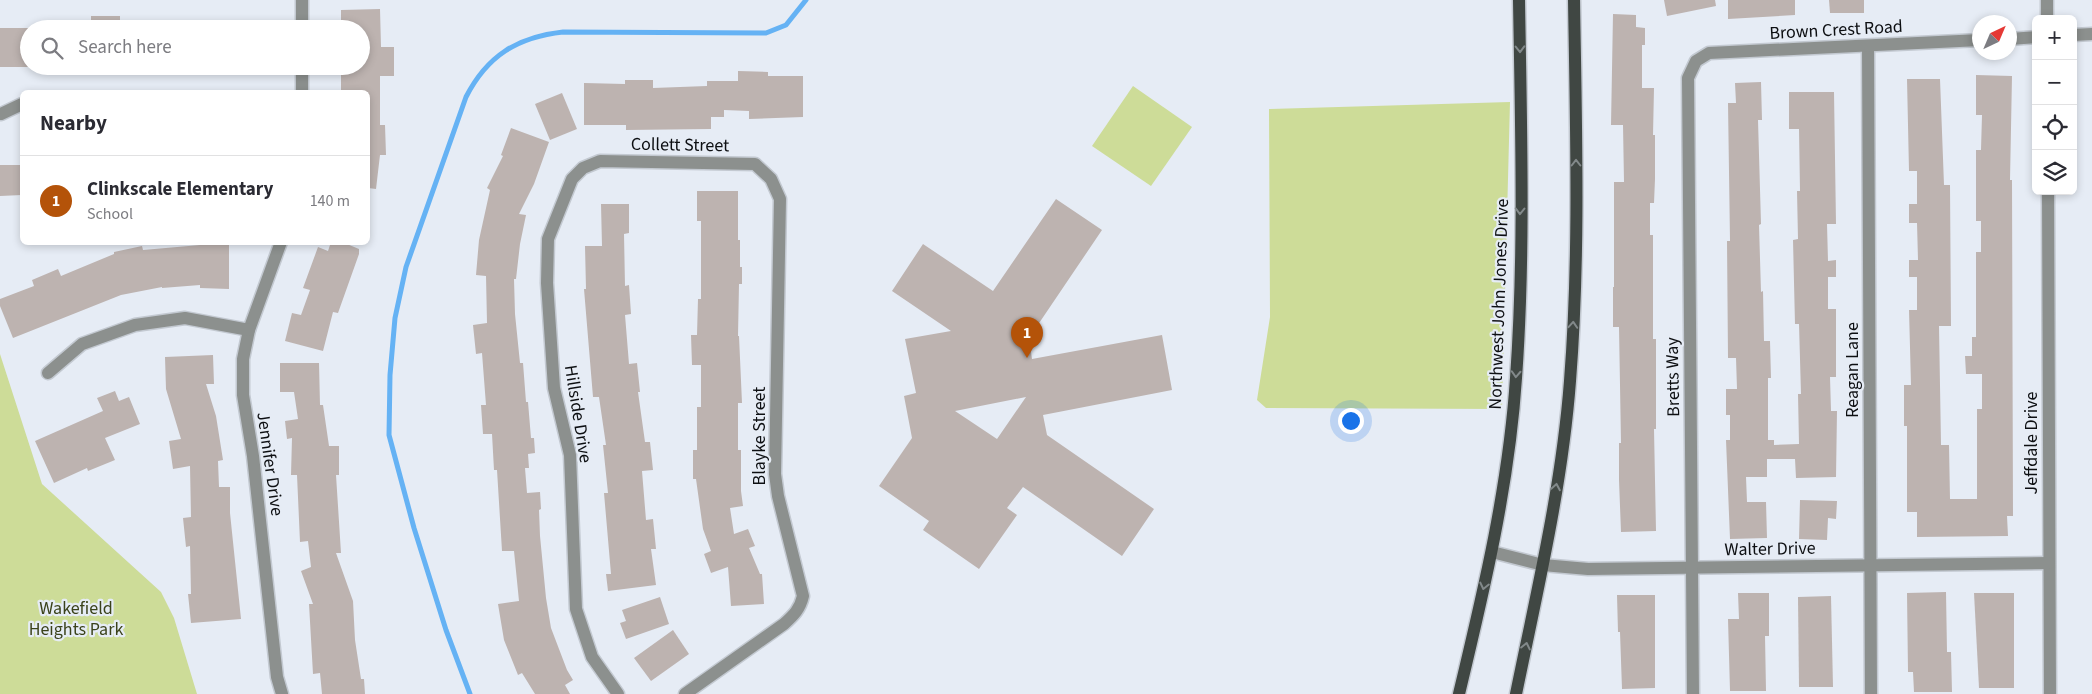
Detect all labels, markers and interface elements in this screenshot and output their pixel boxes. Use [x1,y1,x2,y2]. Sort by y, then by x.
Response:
street label: Brown Crest Road [1769,14,1903,46]
north arrow [1972,15,2017,60]
map controls [2032,15,2077,195]
button: + [2032,15,2077,60]
search box [20,20,370,75]
icon: search [38,34,66,62]
text: Search here [78,34,172,61]
one-way arrow [1515,45,1525,53]
button: − [2032,60,2077,105]
button: locate [2032,105,2077,150]
text: Nearby [40,108,107,138]
street label: Collett Street [631,132,729,158]
button: layers [2032,150,2077,195]
one-way arrow [1571,159,1581,166]
text: Clinkscale Elementary [87,176,273,203]
text: 1 [52,190,60,212]
text: 140 m [310,190,350,212]
street label: Northwest John Jones Drive [1483,198,1515,410]
text: School [87,203,133,225]
one-way arrow [1515,207,1526,215]
pin: 1 [1011,317,1043,358]
one-way arrow [1568,321,1579,329]
street label: Reagan Lane [1840,322,1865,418]
street label: Bretts Way [1660,336,1686,417]
street label: Hillside Drive [558,363,598,465]
one-way arrow [1511,370,1522,378]
street label: Blayke Street [747,387,772,485]
street label: Jeffdale Drive [2019,391,2044,494]
your location [1338,408,1364,434]
street label: Jennifer Drive [250,411,290,518]
one-way arrow [1551,482,1561,491]
street label: Walter Drive [1724,536,1816,562]
one-way arrow [1479,582,1490,591]
park label: Wakefield Heights Park [29,596,123,642]
one-way arrow [1520,642,1531,651]

